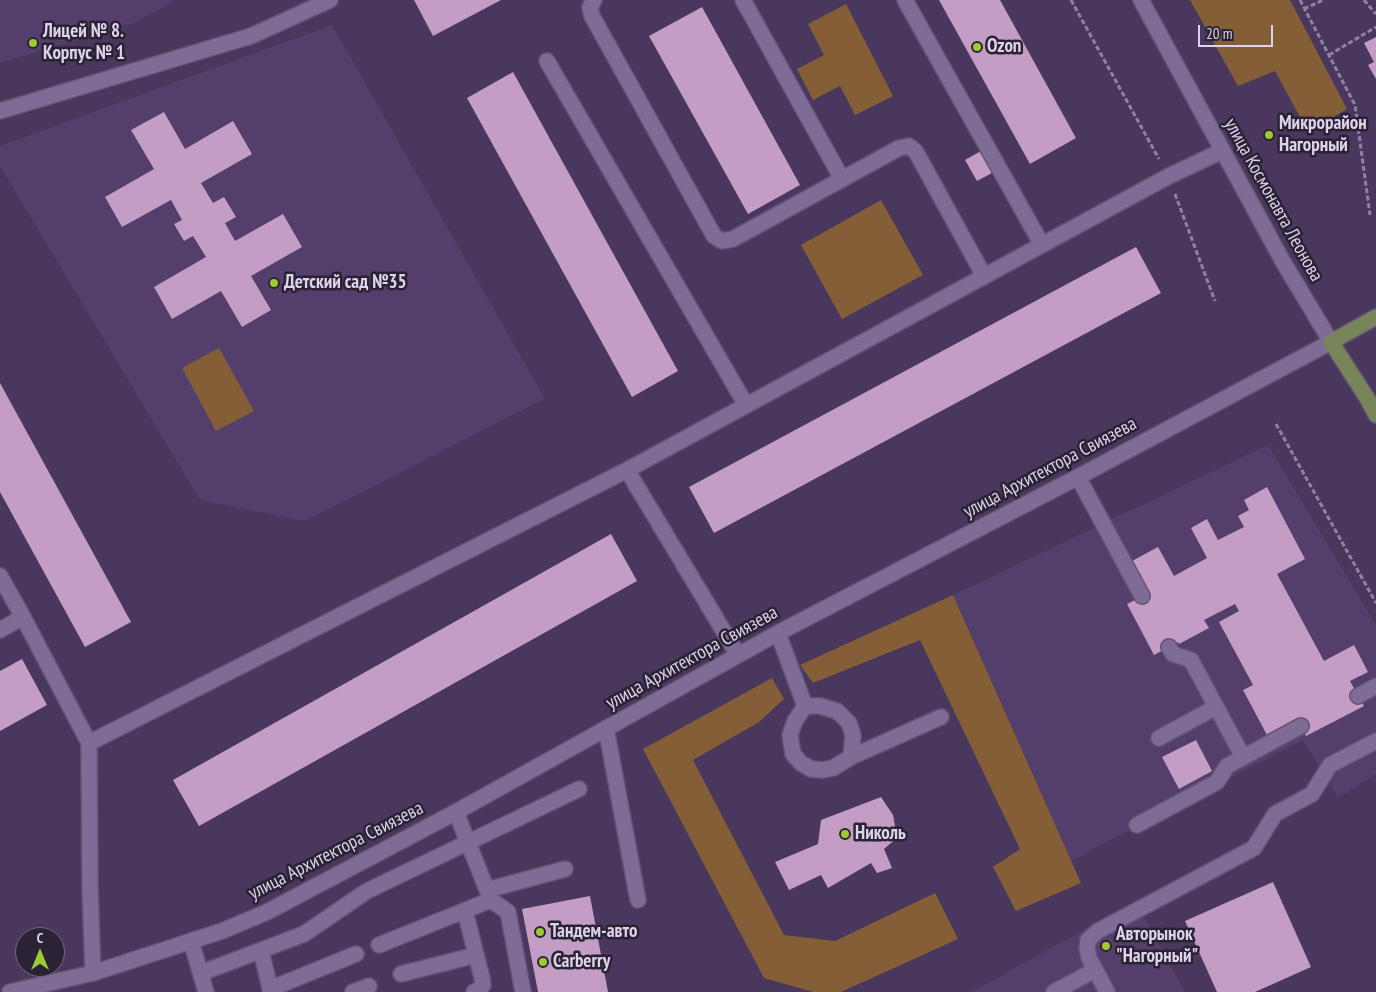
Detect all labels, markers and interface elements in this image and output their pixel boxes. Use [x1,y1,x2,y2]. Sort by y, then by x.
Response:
scale bar [1201,15,1276,47]
place label: Лицей № 8. Корпус № 1 [43,21,125,65]
text: 20 m [1206,24,1232,43]
place label: Ozon [987,36,1021,58]
marker: Лицей № 8. Корпус № 1 [27,37,39,49]
marker: Ozon [971,41,983,53]
place label: Микрорайон Нагорный [1279,113,1367,157]
street label: улица Космонавта Леонова [1219,114,1327,286]
marker: Микрорайон Нагорный [1263,129,1275,141]
place label: Детский сад №35 [284,272,407,294]
marker: Детский сад №35 [268,277,280,289]
street label: улица Архитектора Свиязева [959,413,1141,523]
street label: улица Архитектора Свиязева [602,601,782,715]
street label: улица Архитектора Свиязева [245,797,427,905]
place label: Николь [855,823,906,845]
marker: Николь [839,828,851,840]
place label: Тандем-авто [550,921,637,943]
place label: Авторынок "Нагорный" [1116,924,1198,968]
marker: Тандем-авто [534,926,546,938]
north arrow [15,927,65,977]
text: С [37,929,43,947]
marker: Авторынок "Нагорный" [1100,940,1112,952]
place label: Carberry [553,951,610,973]
marker: Carberry [537,956,549,968]

